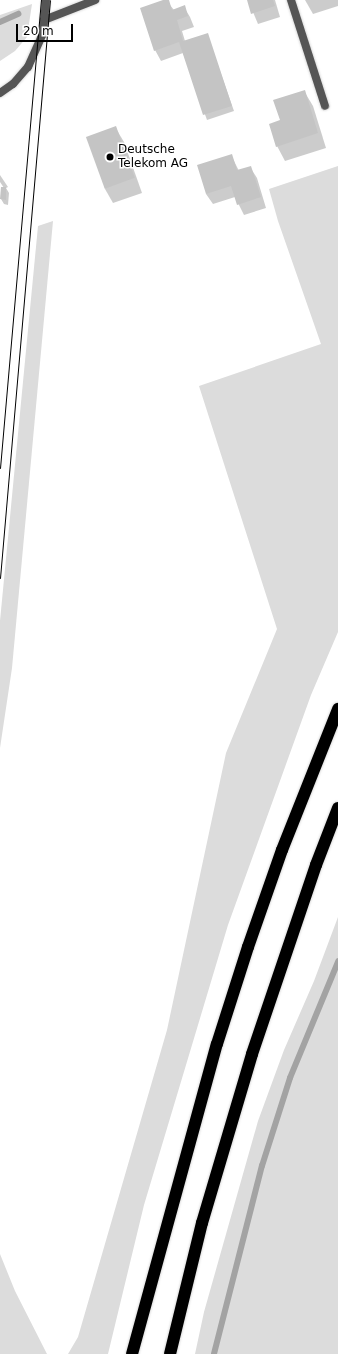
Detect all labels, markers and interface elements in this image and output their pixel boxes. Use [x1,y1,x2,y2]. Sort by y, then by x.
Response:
scale bar [18,16,75,42]
text: 20 m [23,24,54,38]
place label: Deutsche Telekom AG [118,143,188,171]
marker: Deutsche Telekom AG [105,152,115,162]

